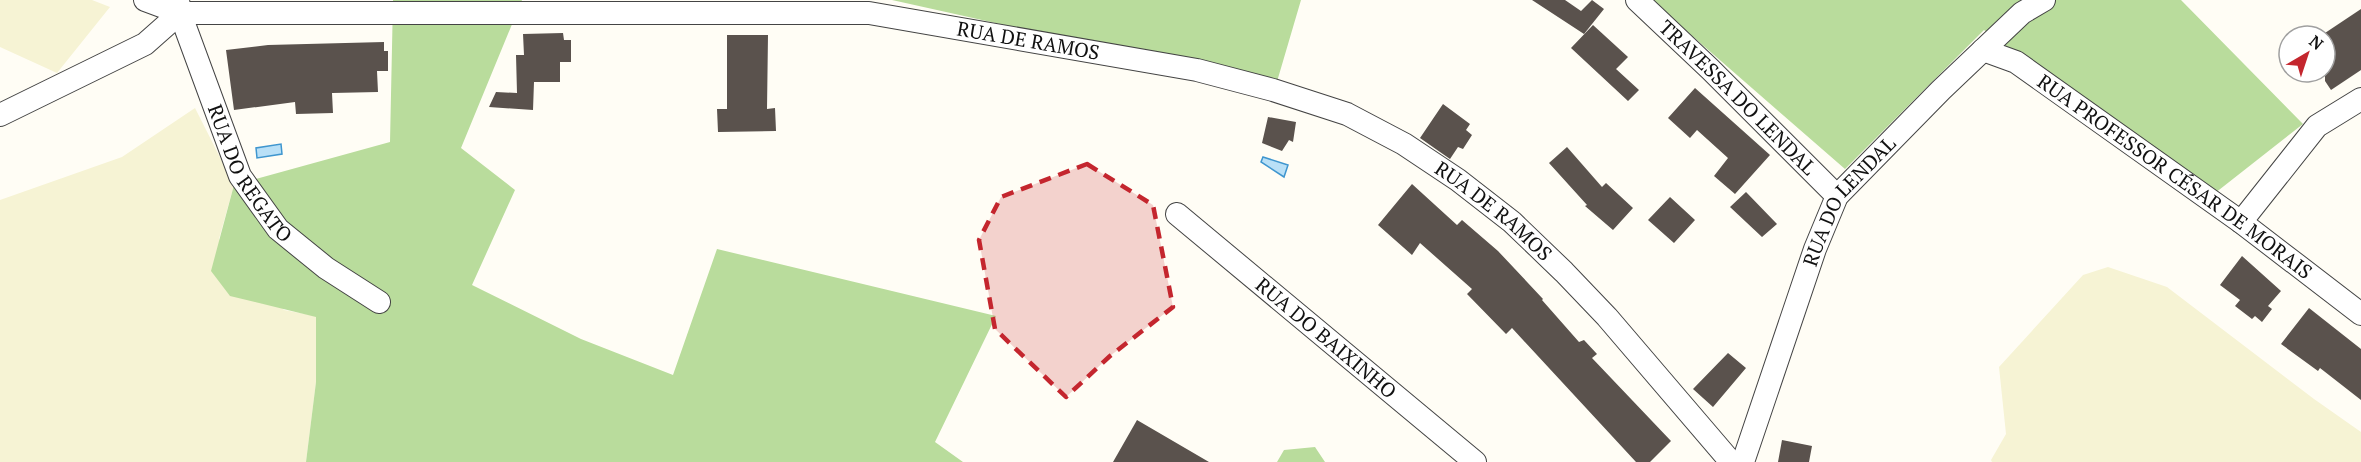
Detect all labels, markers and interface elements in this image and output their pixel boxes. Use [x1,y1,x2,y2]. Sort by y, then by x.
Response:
street label: TRAVESSA DO LENDAL [1653,14,1822,181]
street label: RUA DE RAMOS [955,15,1102,66]
north arrow [2277,24,2337,84]
text: N [2305,30,2328,55]
street label: RUA PROFESSOR CÉSAR DE MORAIS [2032,68,2318,285]
street label: RUA DO REGATO [202,100,298,248]
street label: RUA DO LENDAL [1796,130,1901,270]
street label: RUA DE RAMOS [1430,154,1558,267]
street label: RUA DO BAIXINHO [1250,271,1403,404]

